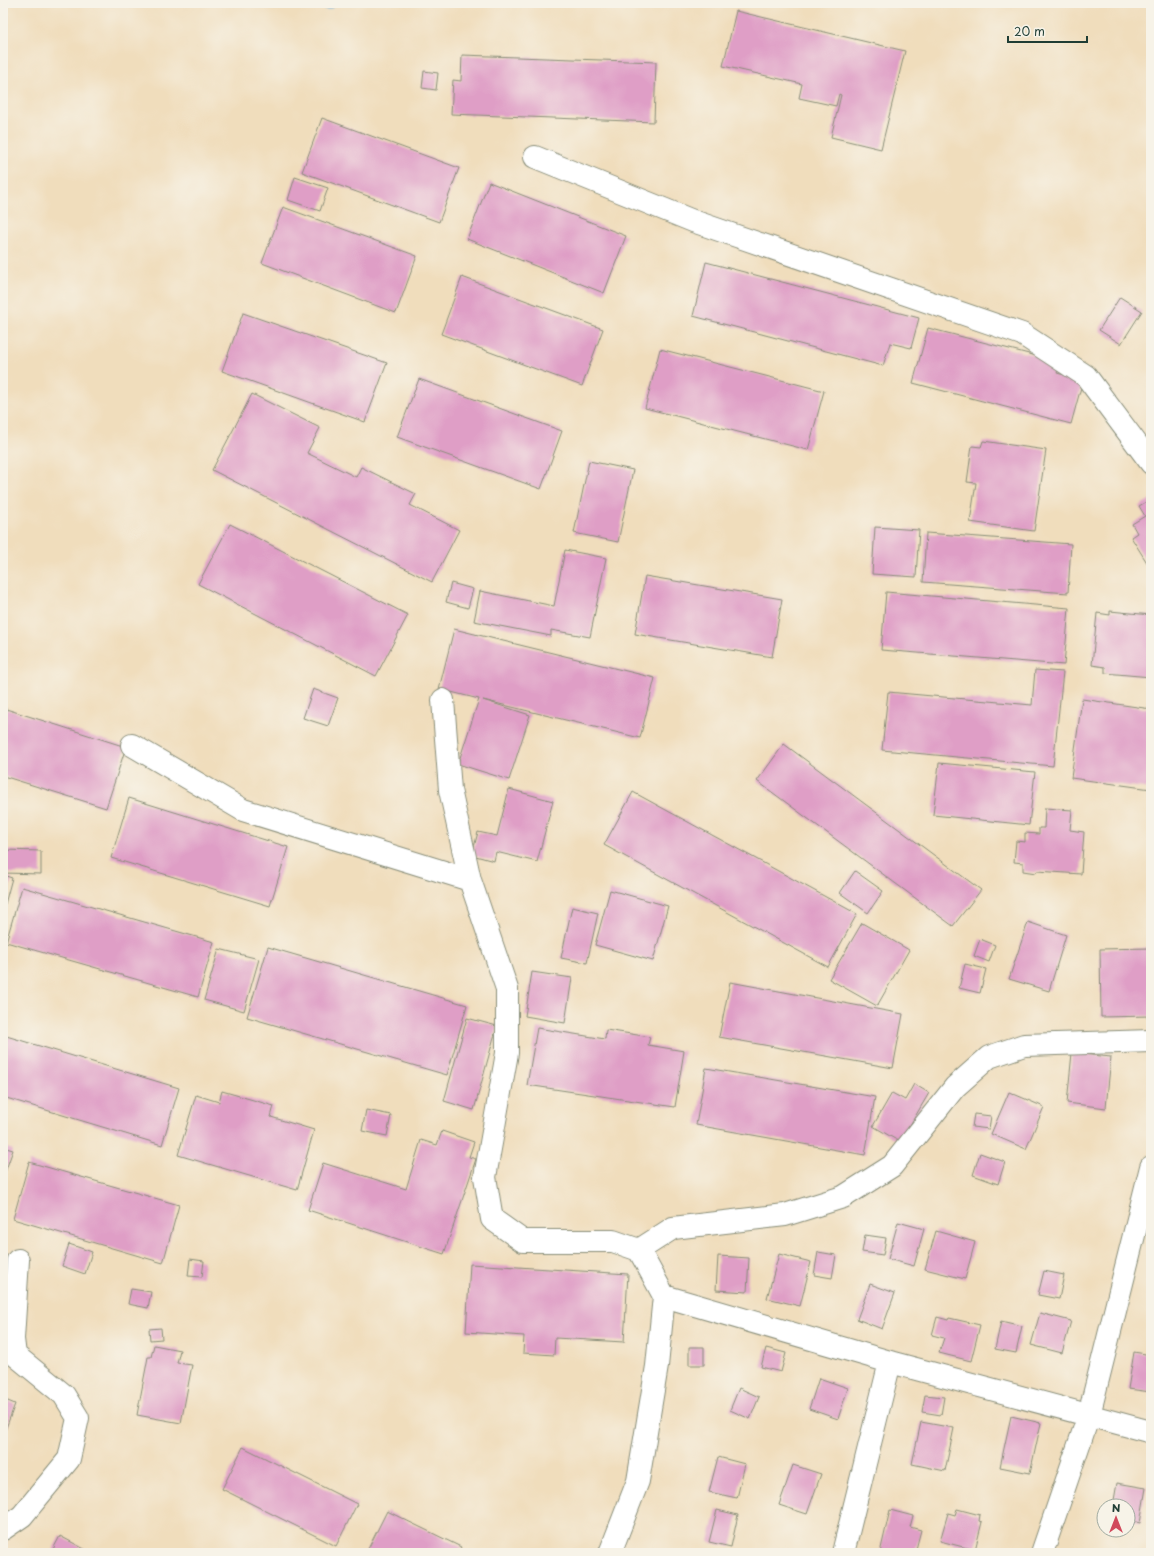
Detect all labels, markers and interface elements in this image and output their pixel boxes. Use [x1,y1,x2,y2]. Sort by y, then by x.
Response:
scale bar [1008,18,1087,44]
text: 20 m [1014,22,1045,40]
north arrow [1096,1498,1136,1538]
text: N [1112,1499,1121,1516]

